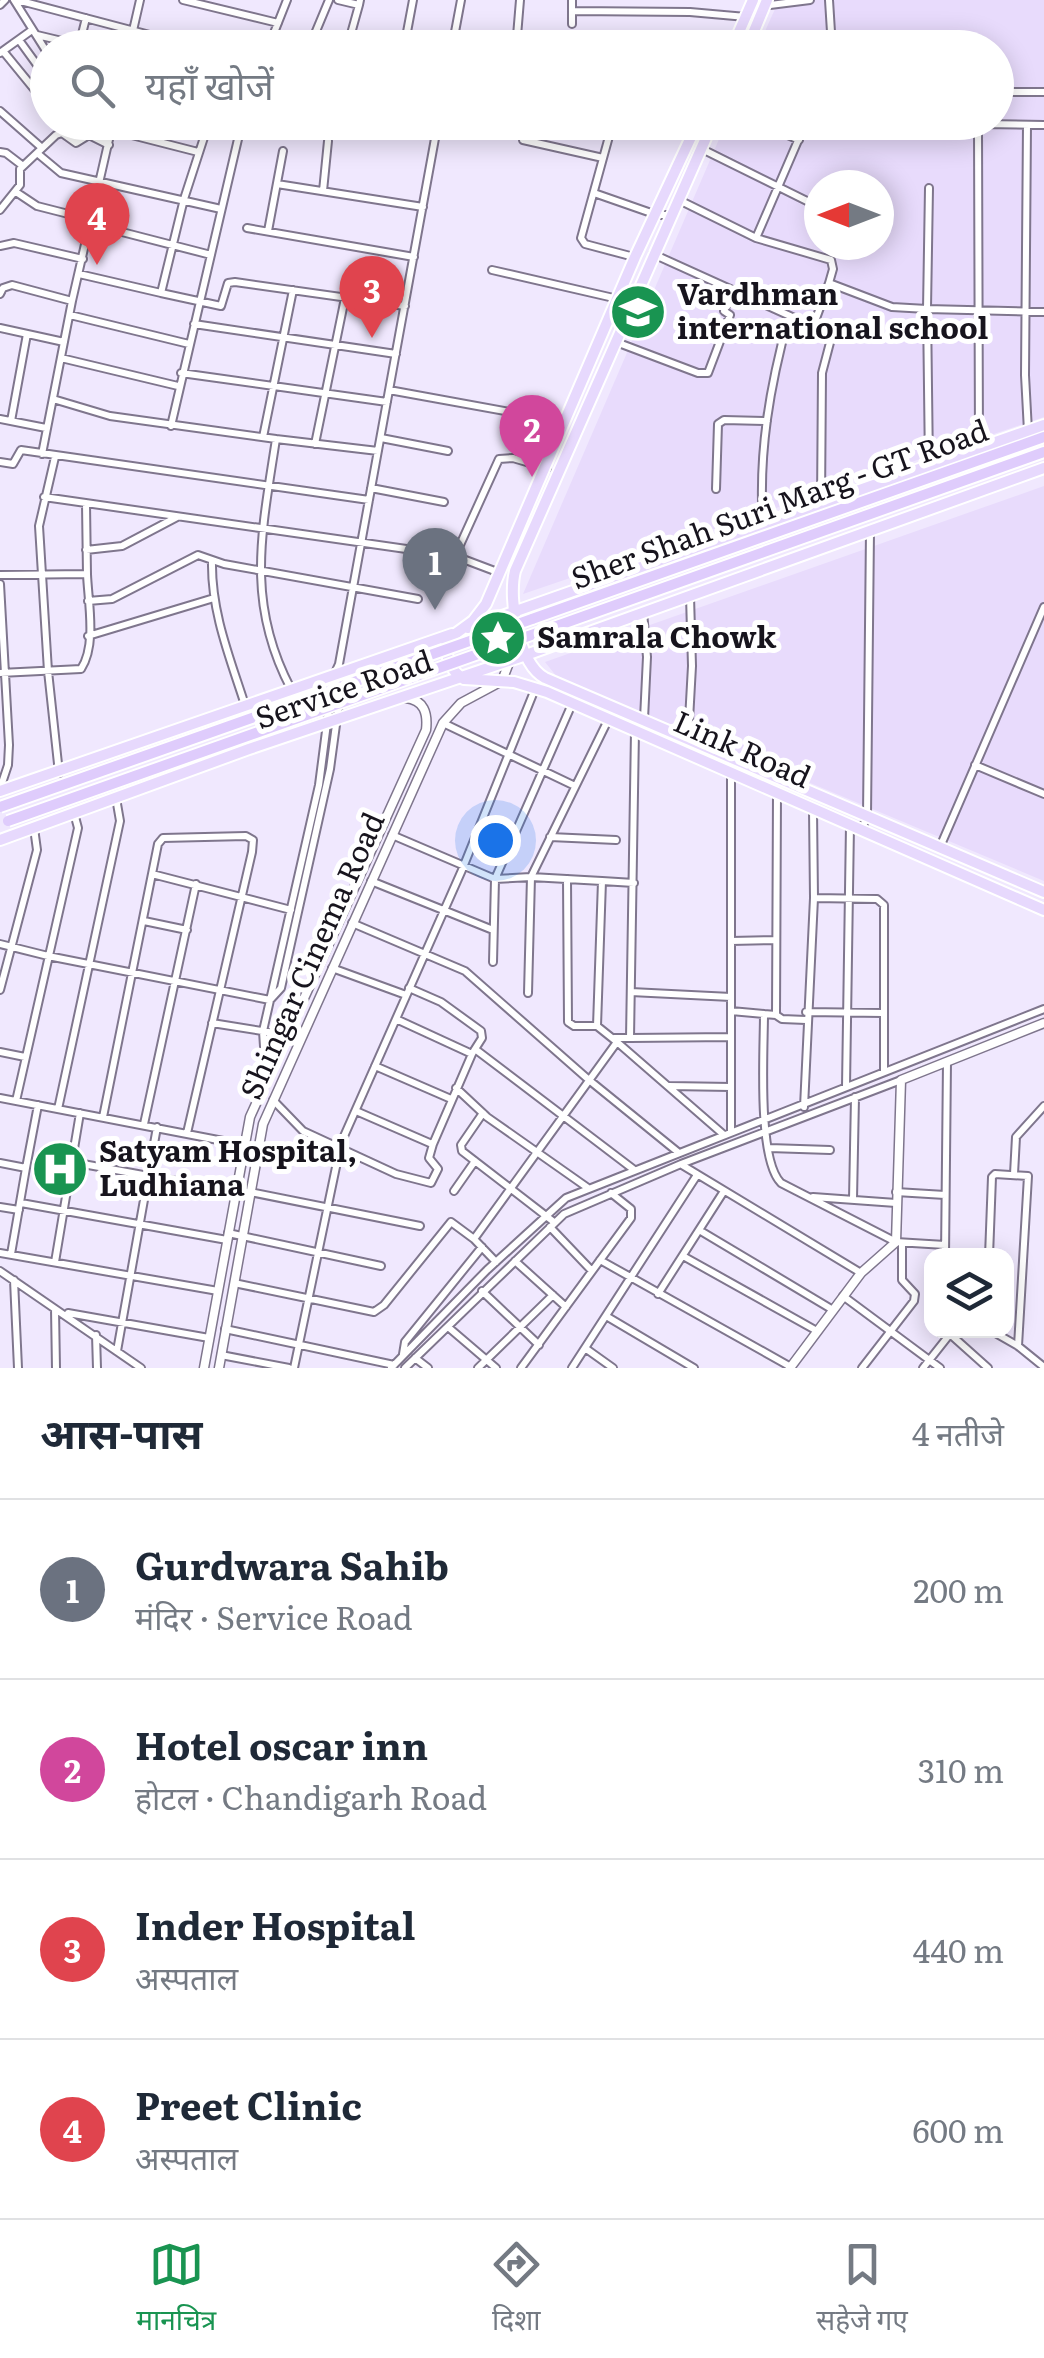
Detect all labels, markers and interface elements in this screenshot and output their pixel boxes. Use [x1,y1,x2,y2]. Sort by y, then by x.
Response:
search box [30,30,1014,140]
text: यहाँ खोजें [145,55,274,112]
icon: search [65,58,120,113]
north arrow [804,170,894,260]
pin: 4 [64,182,130,265]
pin: 3 [340,255,404,338]
place label: Vardhman international school [677,270,989,348]
school or university icon: Vardhman international school [608,282,668,342]
pin: 2 [500,394,564,477]
street label: Sher Shah Suri Marg - GT Road [564,406,994,598]
pin: 1 [402,528,468,610]
place icon: Samrala Chowk [468,608,528,668]
place label: Samrala Chowk [537,613,777,657]
street label: Service Road [249,636,437,738]
street label: Link Road [668,697,819,797]
street label: Shingar Cinema Road [227,804,393,1105]
your location [470,815,521,866]
place label: Satyam Hospital, Ludhiana [99,1127,357,1205]
hospital icon: Satyam Hospital, Ludhiana [30,1139,90,1199]
map controls [924,1248,1014,1338]
button: layers [924,1248,1014,1338]
text: आस-पास [40,1400,203,1462]
text: 4 नतीजे [912,1408,1004,1456]
text: Gurdwara Sahib [135,1535,449,1592]
text: 1 [66,1565,79,1613]
text: 200 m [913,1565,1004,1613]
text: मंदिर · Service Road [135,1592,413,1640]
text: Hotel oscar inn [135,1715,428,1772]
text: 2 [64,1745,81,1793]
text: 310 m [918,1745,1004,1793]
text: होटल · Chandigarh Road [135,1772,487,1820]
text: Inder Hospital [135,1895,415,1952]
text: 3 [64,1925,81,1973]
text: 440 m [913,1925,1004,1973]
text: अस्पताल [135,1952,238,2000]
text: Preet Clinic [135,2075,362,2132]
text: 4 [63,2105,82,2153]
text: 600 m [912,2105,1004,2153]
text: अस्पताल [135,2132,238,2180]
tab: मानचित्र [136,2237,216,2341]
tab: दिशा [489,2237,544,2341]
tab: सहेजे गए [816,2237,908,2341]

